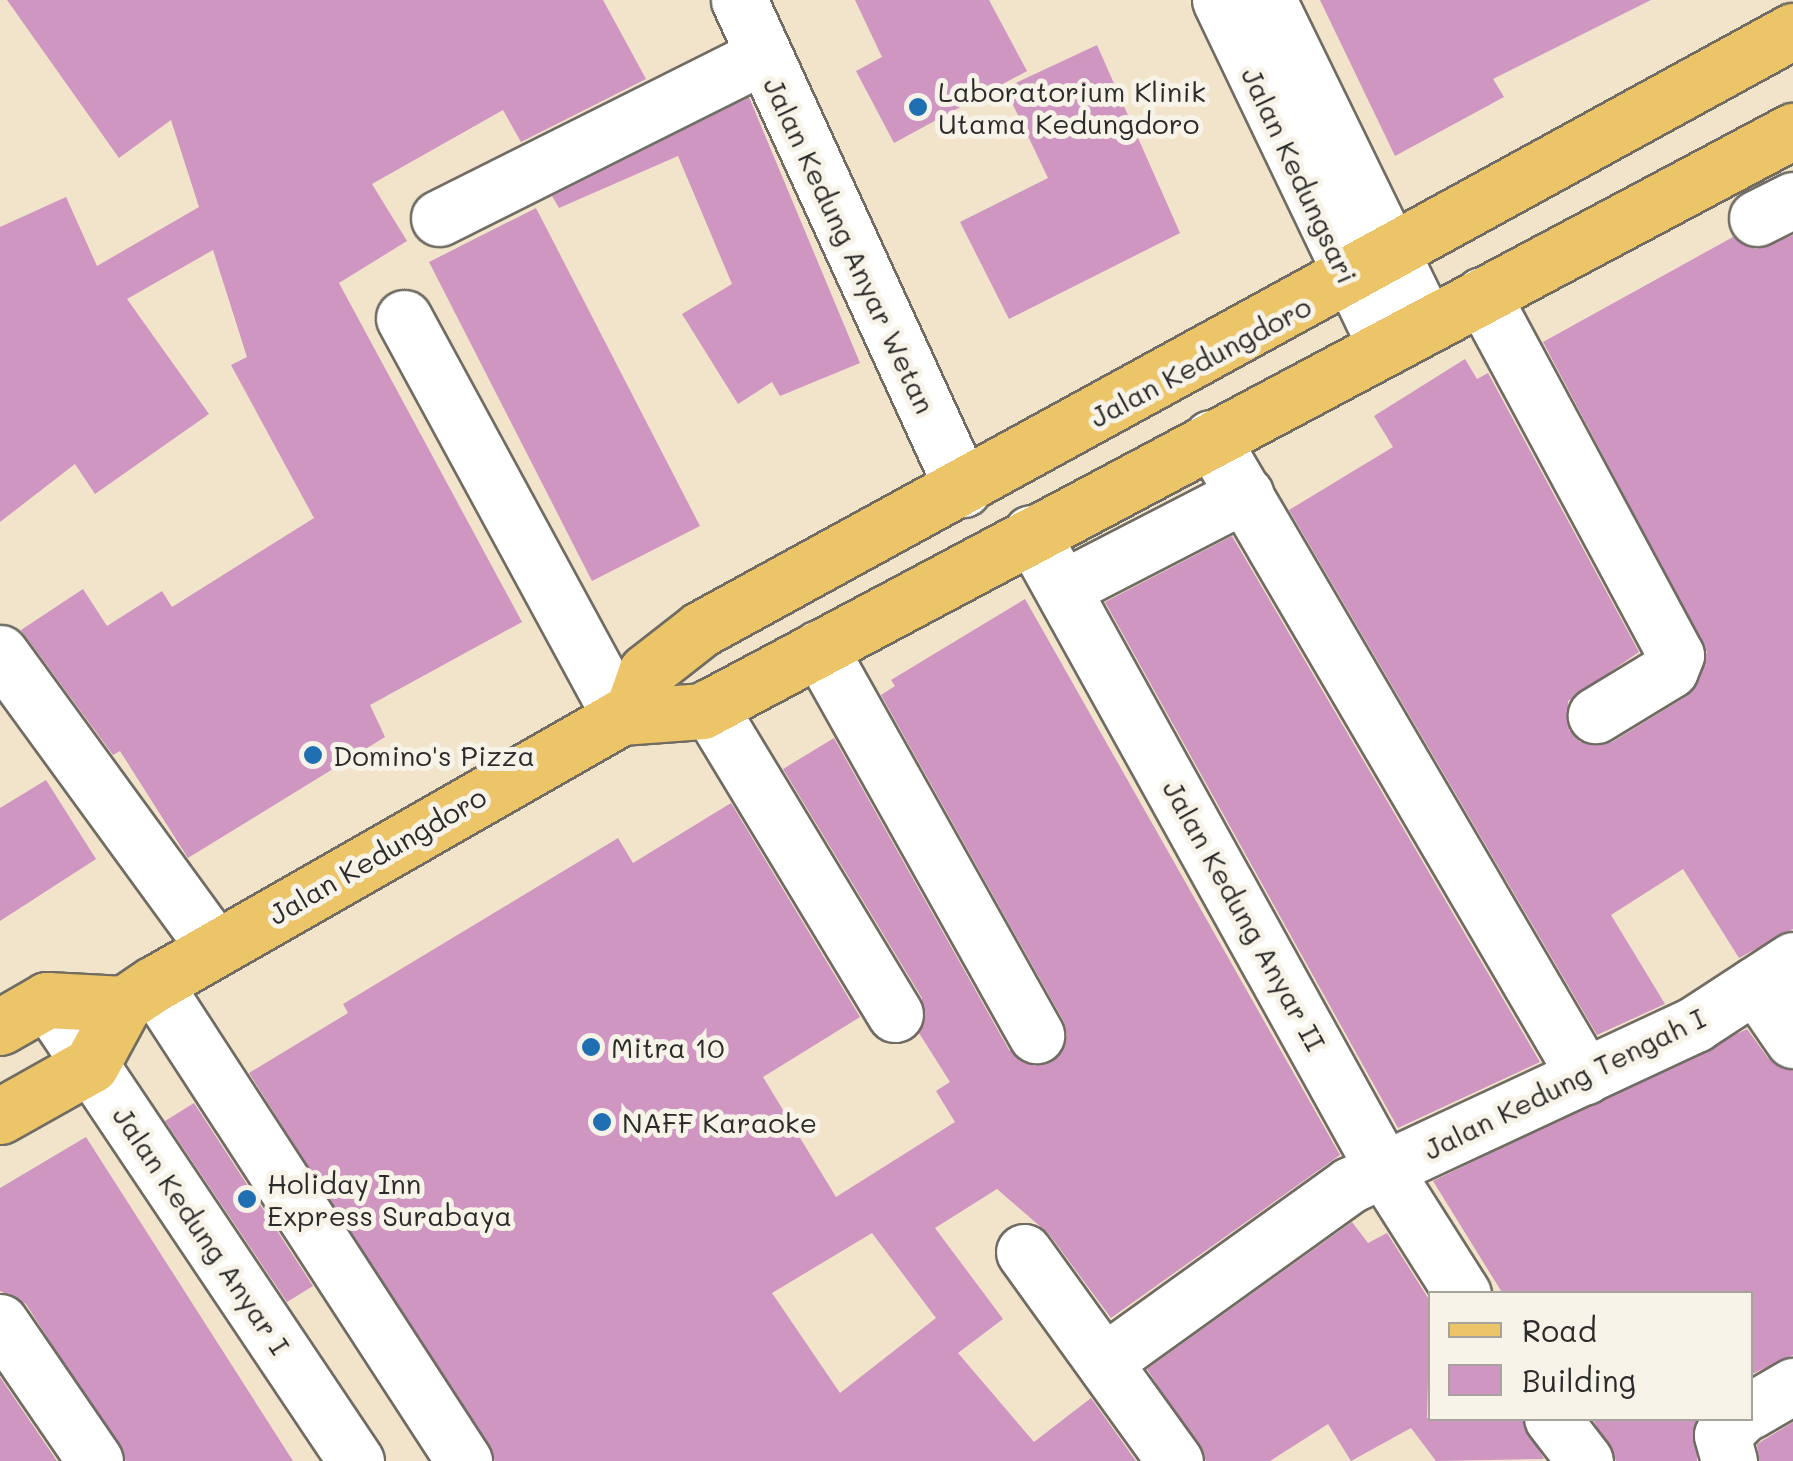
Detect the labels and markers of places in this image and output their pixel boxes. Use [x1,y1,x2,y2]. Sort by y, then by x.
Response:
place label: Laboratorium Klinik Utama Kedungdoro [938,74,1206,140]
marker: Laboratorium Klinik Utama Kedungdoro [907,96,929,118]
place label: Domino's Pizza [333,738,535,772]
marker: Domino's Pizza [302,744,324,766]
place label: Mitra 10 [611,1030,724,1064]
marker: Mitra 10 [580,1036,602,1058]
place label: NAFF Karaoke [622,1105,817,1139]
marker: NAFF Karaoke [591,1111,613,1133]
place label: Holiday Inn Express Surabaya [267,1166,512,1232]
marker: Holiday Inn Express Surabaya [236,1188,258,1210]

